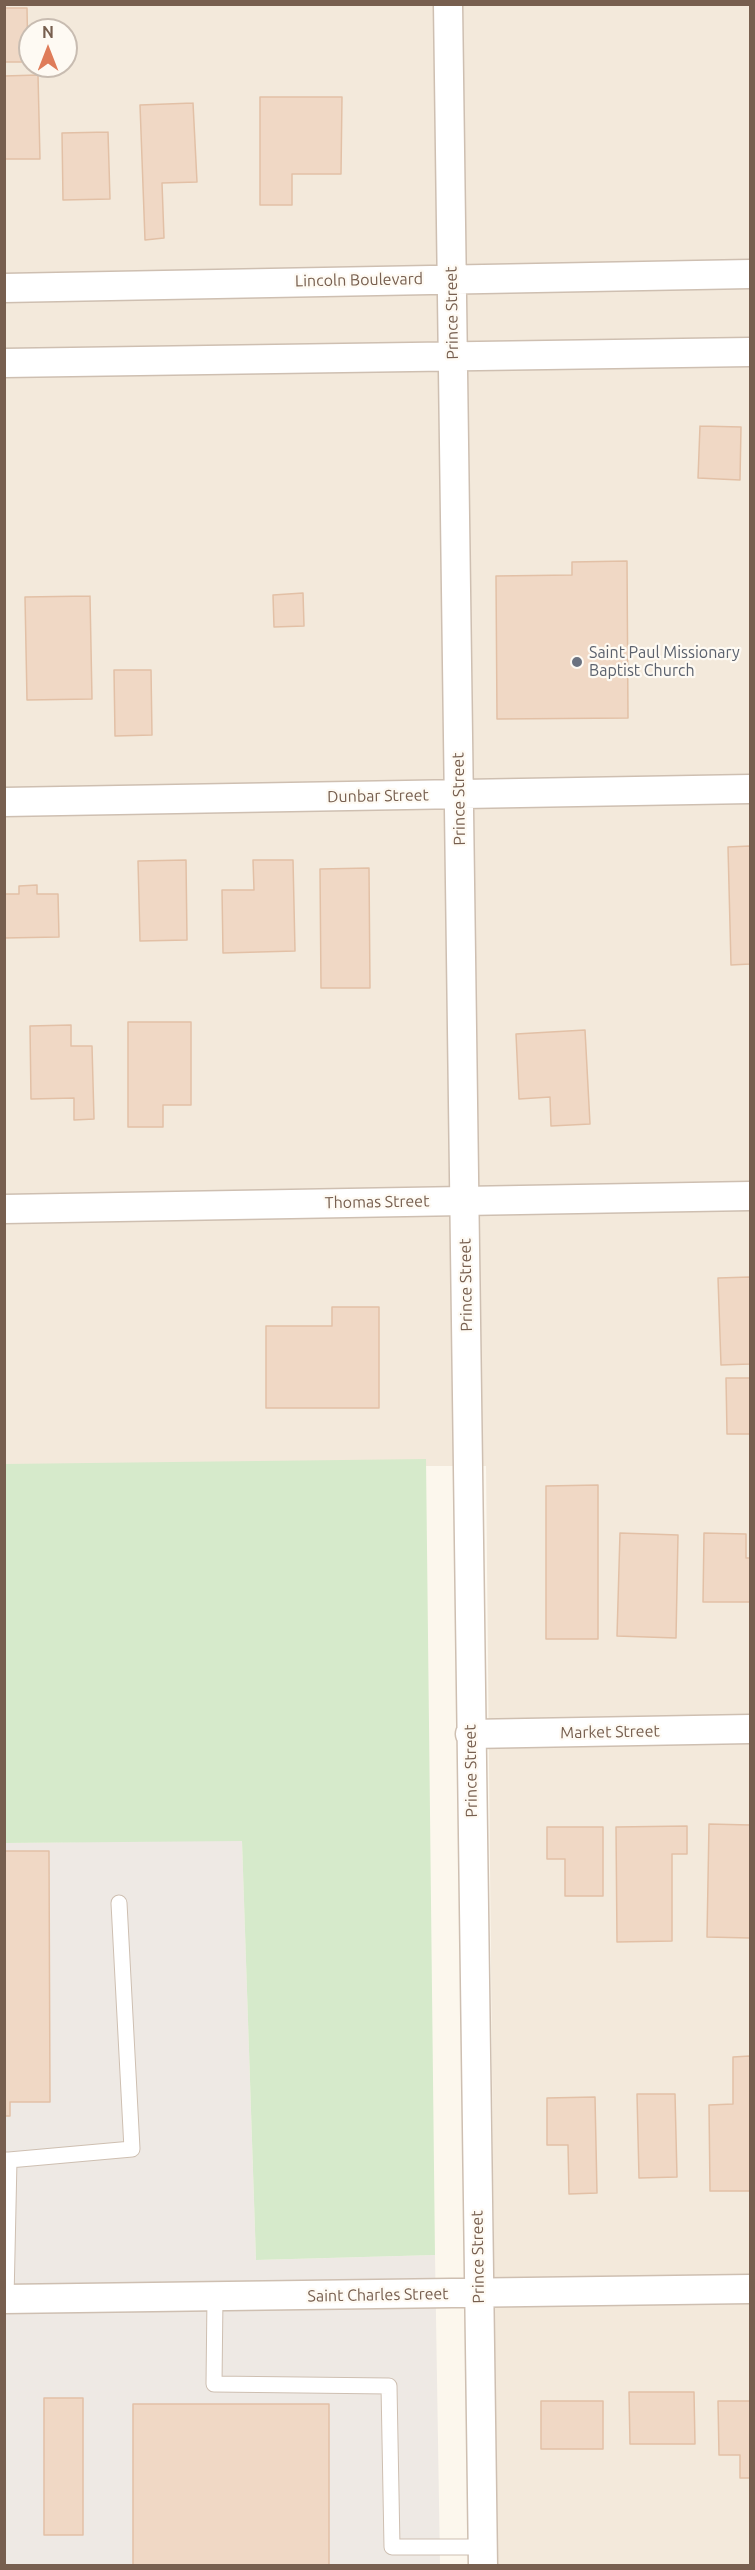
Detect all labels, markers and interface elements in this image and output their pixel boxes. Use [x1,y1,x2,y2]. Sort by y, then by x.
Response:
north arrow [18,18,78,78]
text: N [42,23,54,41]
street label: Prince Street [442,266,462,360]
street label: Lincoln Boulevard [295,269,423,291]
place label: Saint Paul Missionary Baptist Church [589,643,740,681]
marker: Saint Paul Missionary Baptist Church [570,655,584,669]
street label: Prince Street [449,752,469,846]
street label: Dunbar Street [327,786,429,806]
street label: Thomas Street [324,1191,430,1213]
street label: Prince Street [456,1238,476,1332]
street label: Market Street [560,1722,660,1742]
street label: Prince Street [461,1724,481,1818]
street label: Prince Street [468,2210,488,2304]
street label: Saint Charles Street [307,2284,449,2306]

